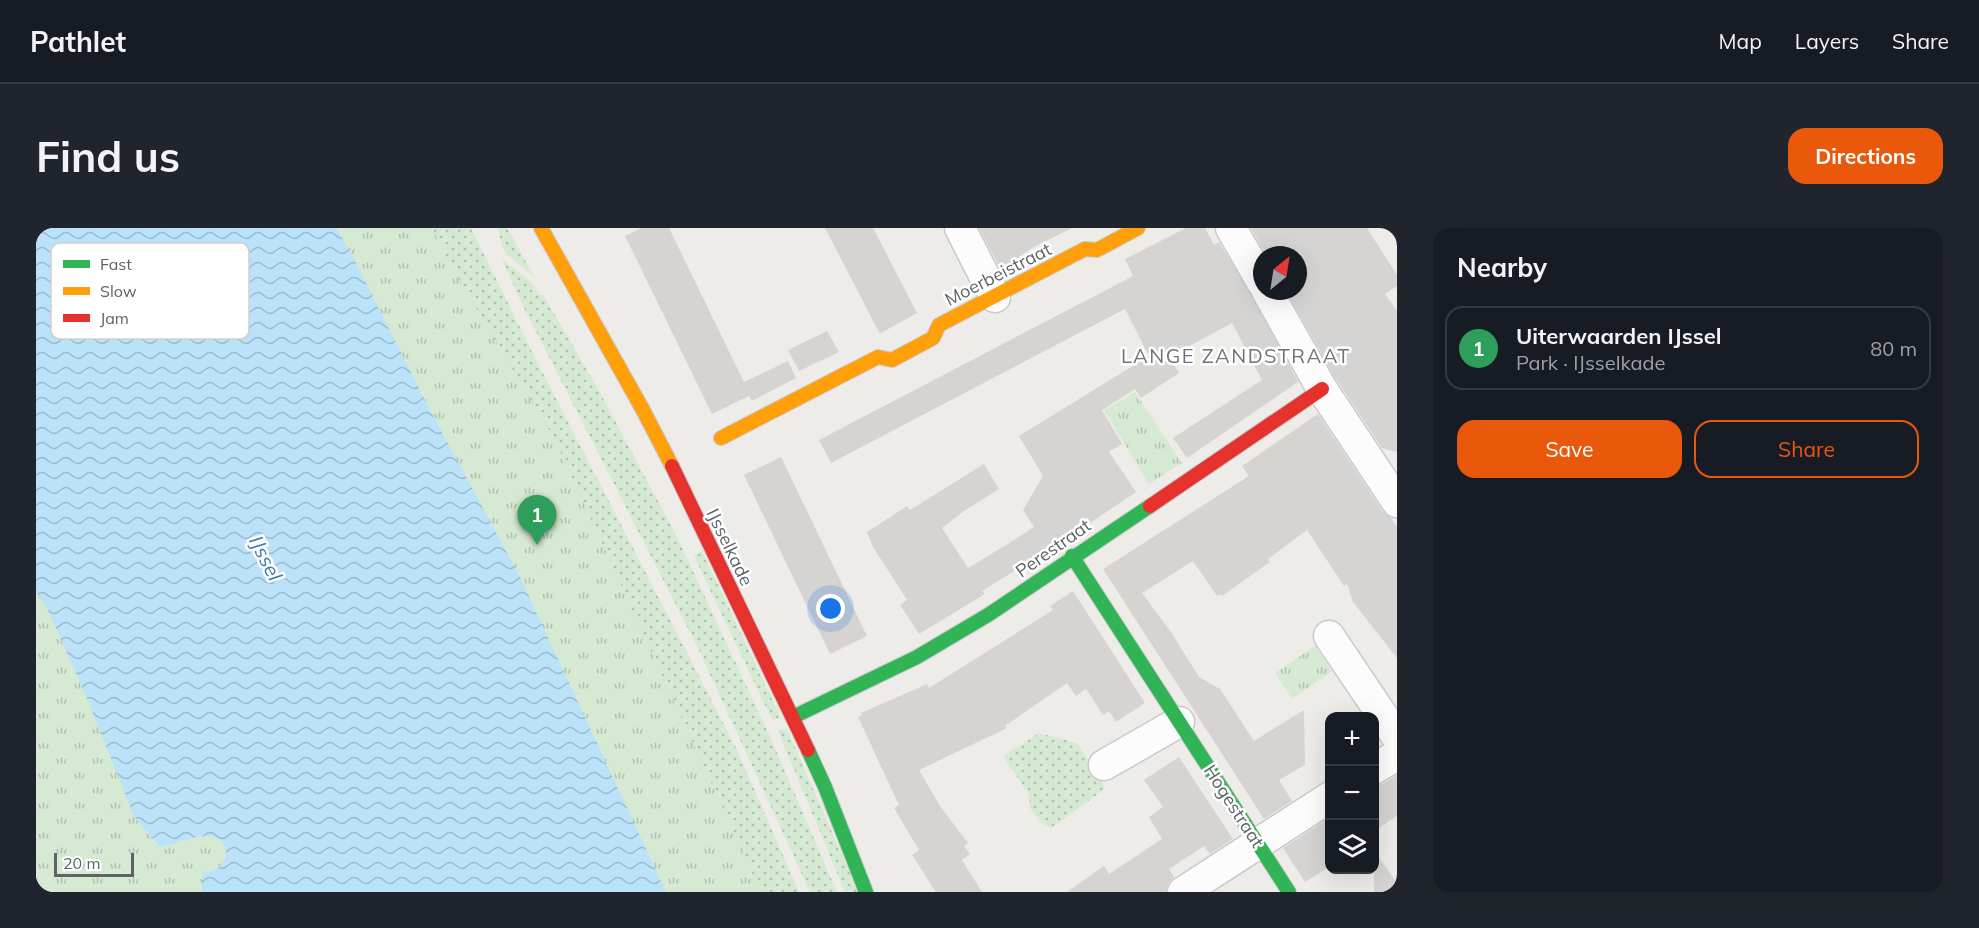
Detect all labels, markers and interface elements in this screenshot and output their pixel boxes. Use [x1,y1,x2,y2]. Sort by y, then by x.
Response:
text: Pathlet [30,24,126,59]
text: Map [1719,28,1762,54]
text: Layers [1795,28,1859,54]
text: Share [1892,28,1949,54]
button: Directions [1788,128,1943,184]
text: Find us [36,130,180,183]
street label: Moerbeistraat [941,237,1055,311]
legend [51,243,249,339]
north arrow [1253,246,1307,300]
text: Nearby [1457,251,1547,284]
text: Fast [100,254,132,274]
text: Slow [100,281,137,301]
text: Jam [100,308,129,328]
text: Uiterwaarden IJssel [1516,322,1722,350]
text: 1 [1473,336,1485,361]
text: 80 m [1870,336,1917,361]
district label: LANGE ZANDSTRAAT [1121,343,1351,368]
text: Park · IJsselkade [1516,350,1665,375]
button: Save [1457,420,1682,478]
button: Share [1694,420,1919,478]
pin: 1 [518,496,556,545]
street label: IJsselkade [701,505,759,589]
street label: Perestraat [1011,514,1095,582]
water label: IJssel [244,531,288,585]
your location [816,594,845,623]
map controls [1325,712,1379,874]
button: + [1325,712,1379,766]
street label: Hogestraat [1199,760,1269,852]
button: − [1325,766,1379,820]
button: layers [1325,820,1379,874]
scale bar [54,850,134,878]
text: 20 m [63,853,100,873]

